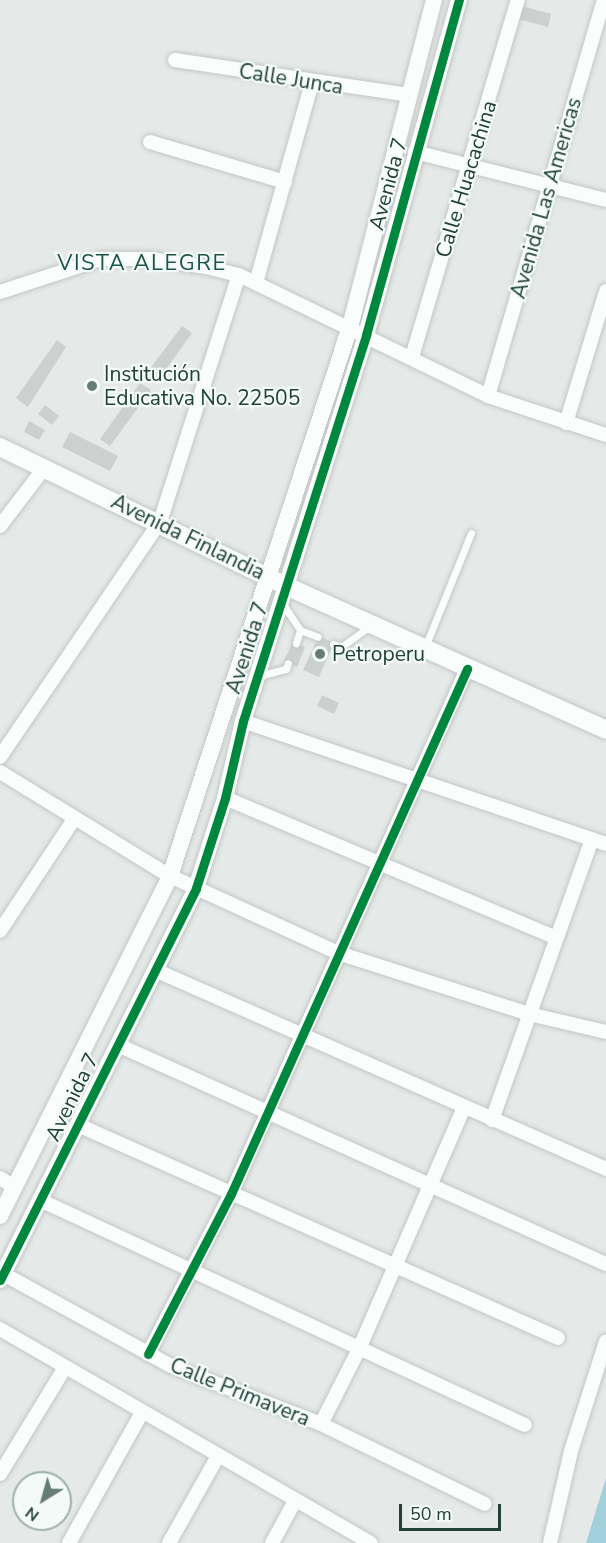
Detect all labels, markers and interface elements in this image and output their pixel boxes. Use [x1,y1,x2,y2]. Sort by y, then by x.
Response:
street label: Calle Junca [237,58,345,100]
street label: Avenida Las Americas [505,95,587,301]
street label: Calle Huacachina [430,97,502,261]
street label: Avenida 7 [364,135,412,233]
district label: VISTA ALEGRE [57,251,227,277]
place label: Institución Educativa No. 22505 [104,361,300,411]
marker: Institución Educativa No. 22505 [85,379,99,393]
street label: Avenida Finlandia [107,489,269,585]
street label: Avenida 7 [220,599,274,697]
place label: Petroperu [332,641,425,667]
marker: Petroperu [313,647,327,661]
street label: Avenida 7 [40,1049,104,1145]
street label: Calle Primavera [166,1352,314,1432]
north arrow [12,1471,72,1531]
scale bar [402,1492,504,1530]
text: N [21,1501,44,1526]
text: 50 m [410,1502,452,1526]

